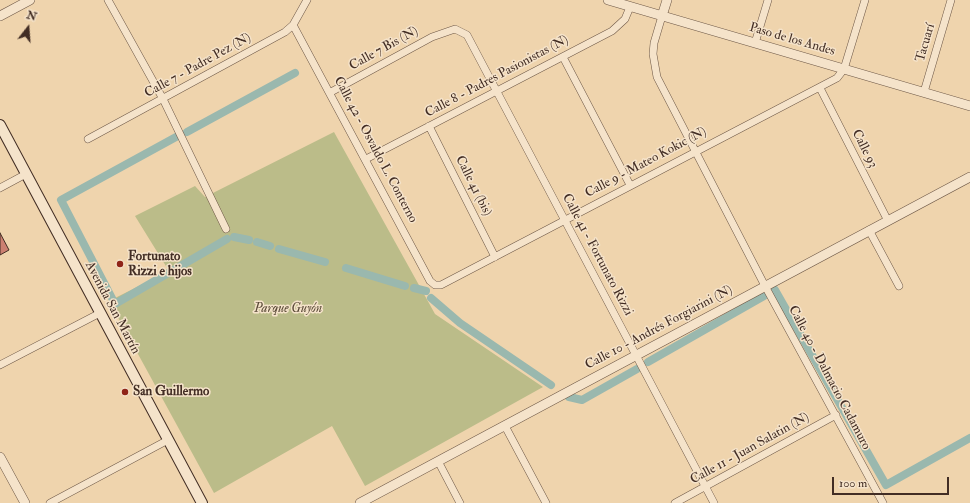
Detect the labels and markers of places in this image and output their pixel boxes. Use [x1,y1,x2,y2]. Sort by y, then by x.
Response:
place label: Fortunato Rizzi e hijos [128,249,192,280]
marker: Fortunato Rizzi e hijos [115,259,125,269]
place label: San Guillermo [133,384,209,400]
marker: San Guillermo [120,387,130,397]

